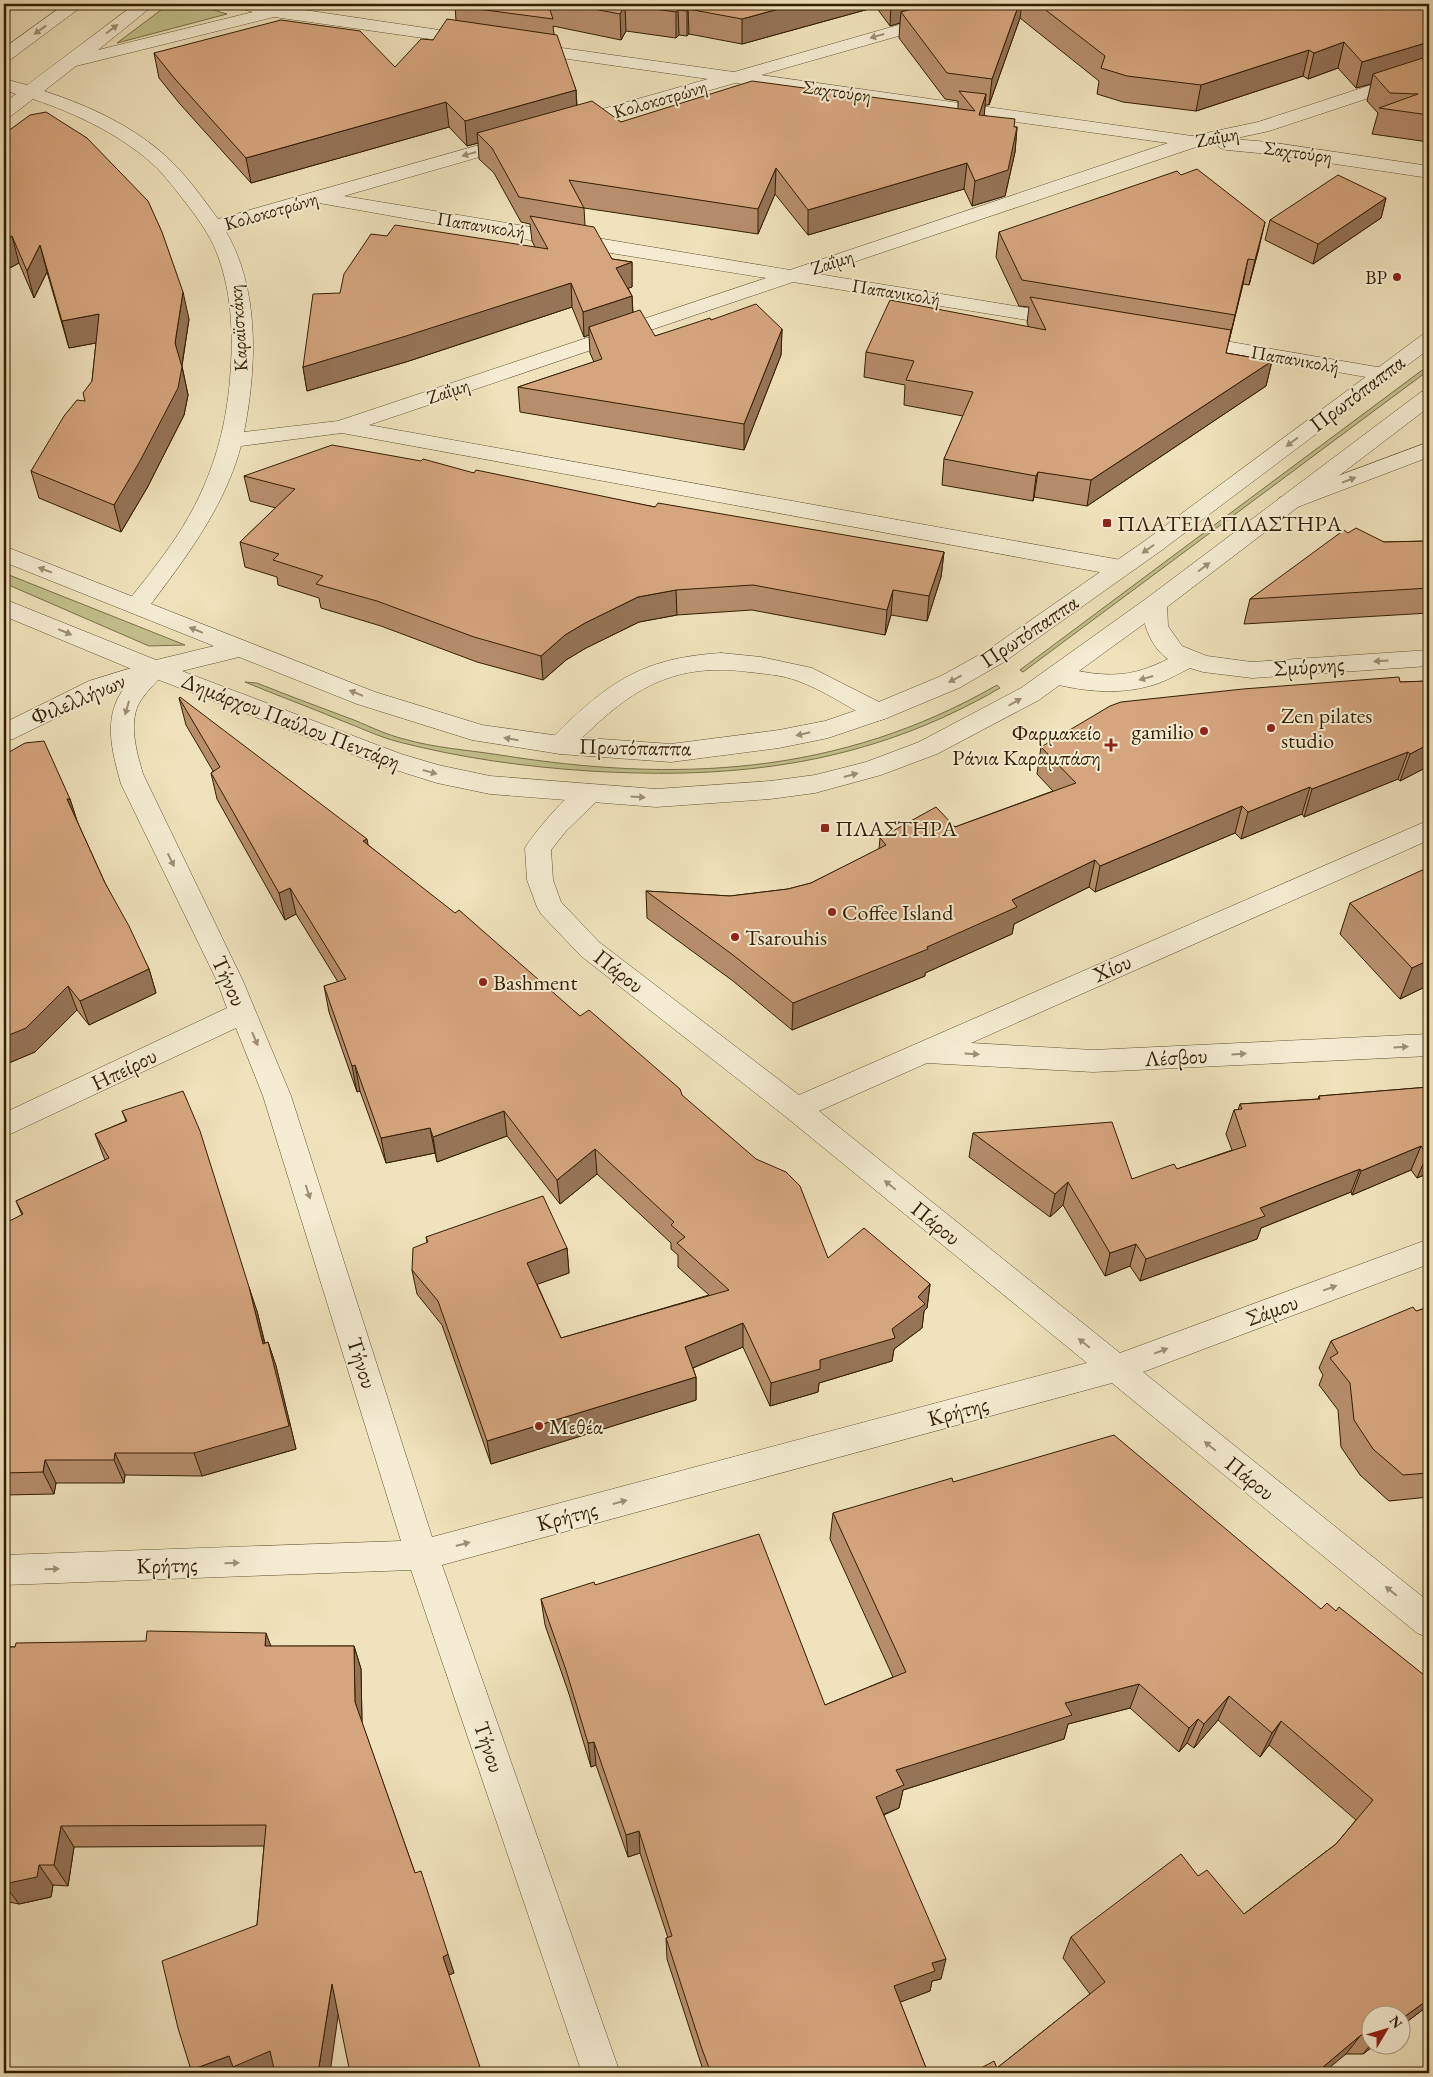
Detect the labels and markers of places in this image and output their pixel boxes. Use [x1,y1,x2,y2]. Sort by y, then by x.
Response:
place label: BP [1365,265,1387,290]
marker: BP [1391,271,1403,283]
place label: ΠΛΑΤΕΙΑ ΠΛΑΣΤΗΡΑ [1117,509,1343,538]
marker: ΠΛΑΤΕΙΑ ΠΛΑΣΤΗΡΑ [1101,517,1113,529]
place label: Zen pilates studio [1281,701,1372,755]
place label: gamilio [1132,717,1194,746]
place label: Φαρμακείο Ράνια Καραμπάση [952,718,1101,772]
marker: Zen pilates studio [1265,722,1277,734]
marker: gamilio [1198,725,1210,737]
marker: Φαρμακείο Ράνια Καραμπάση [1105,739,1117,751]
place label: ΠΛΑΣΤΗΡΑ [835,814,958,843]
marker: ΠΛΑΣΤΗΡΑ [819,822,831,834]
place label: Coffee Island [842,898,954,927]
marker: Coffee Island [826,906,838,918]
place label: Tsarouhis [745,923,827,952]
marker: Tsarouhis [729,931,741,943]
place label: Bashment [493,968,577,997]
marker: Bashment [477,976,489,988]
place label: Μεθέα [549,1412,604,1441]
marker: Μεθέα [533,1420,545,1432]

